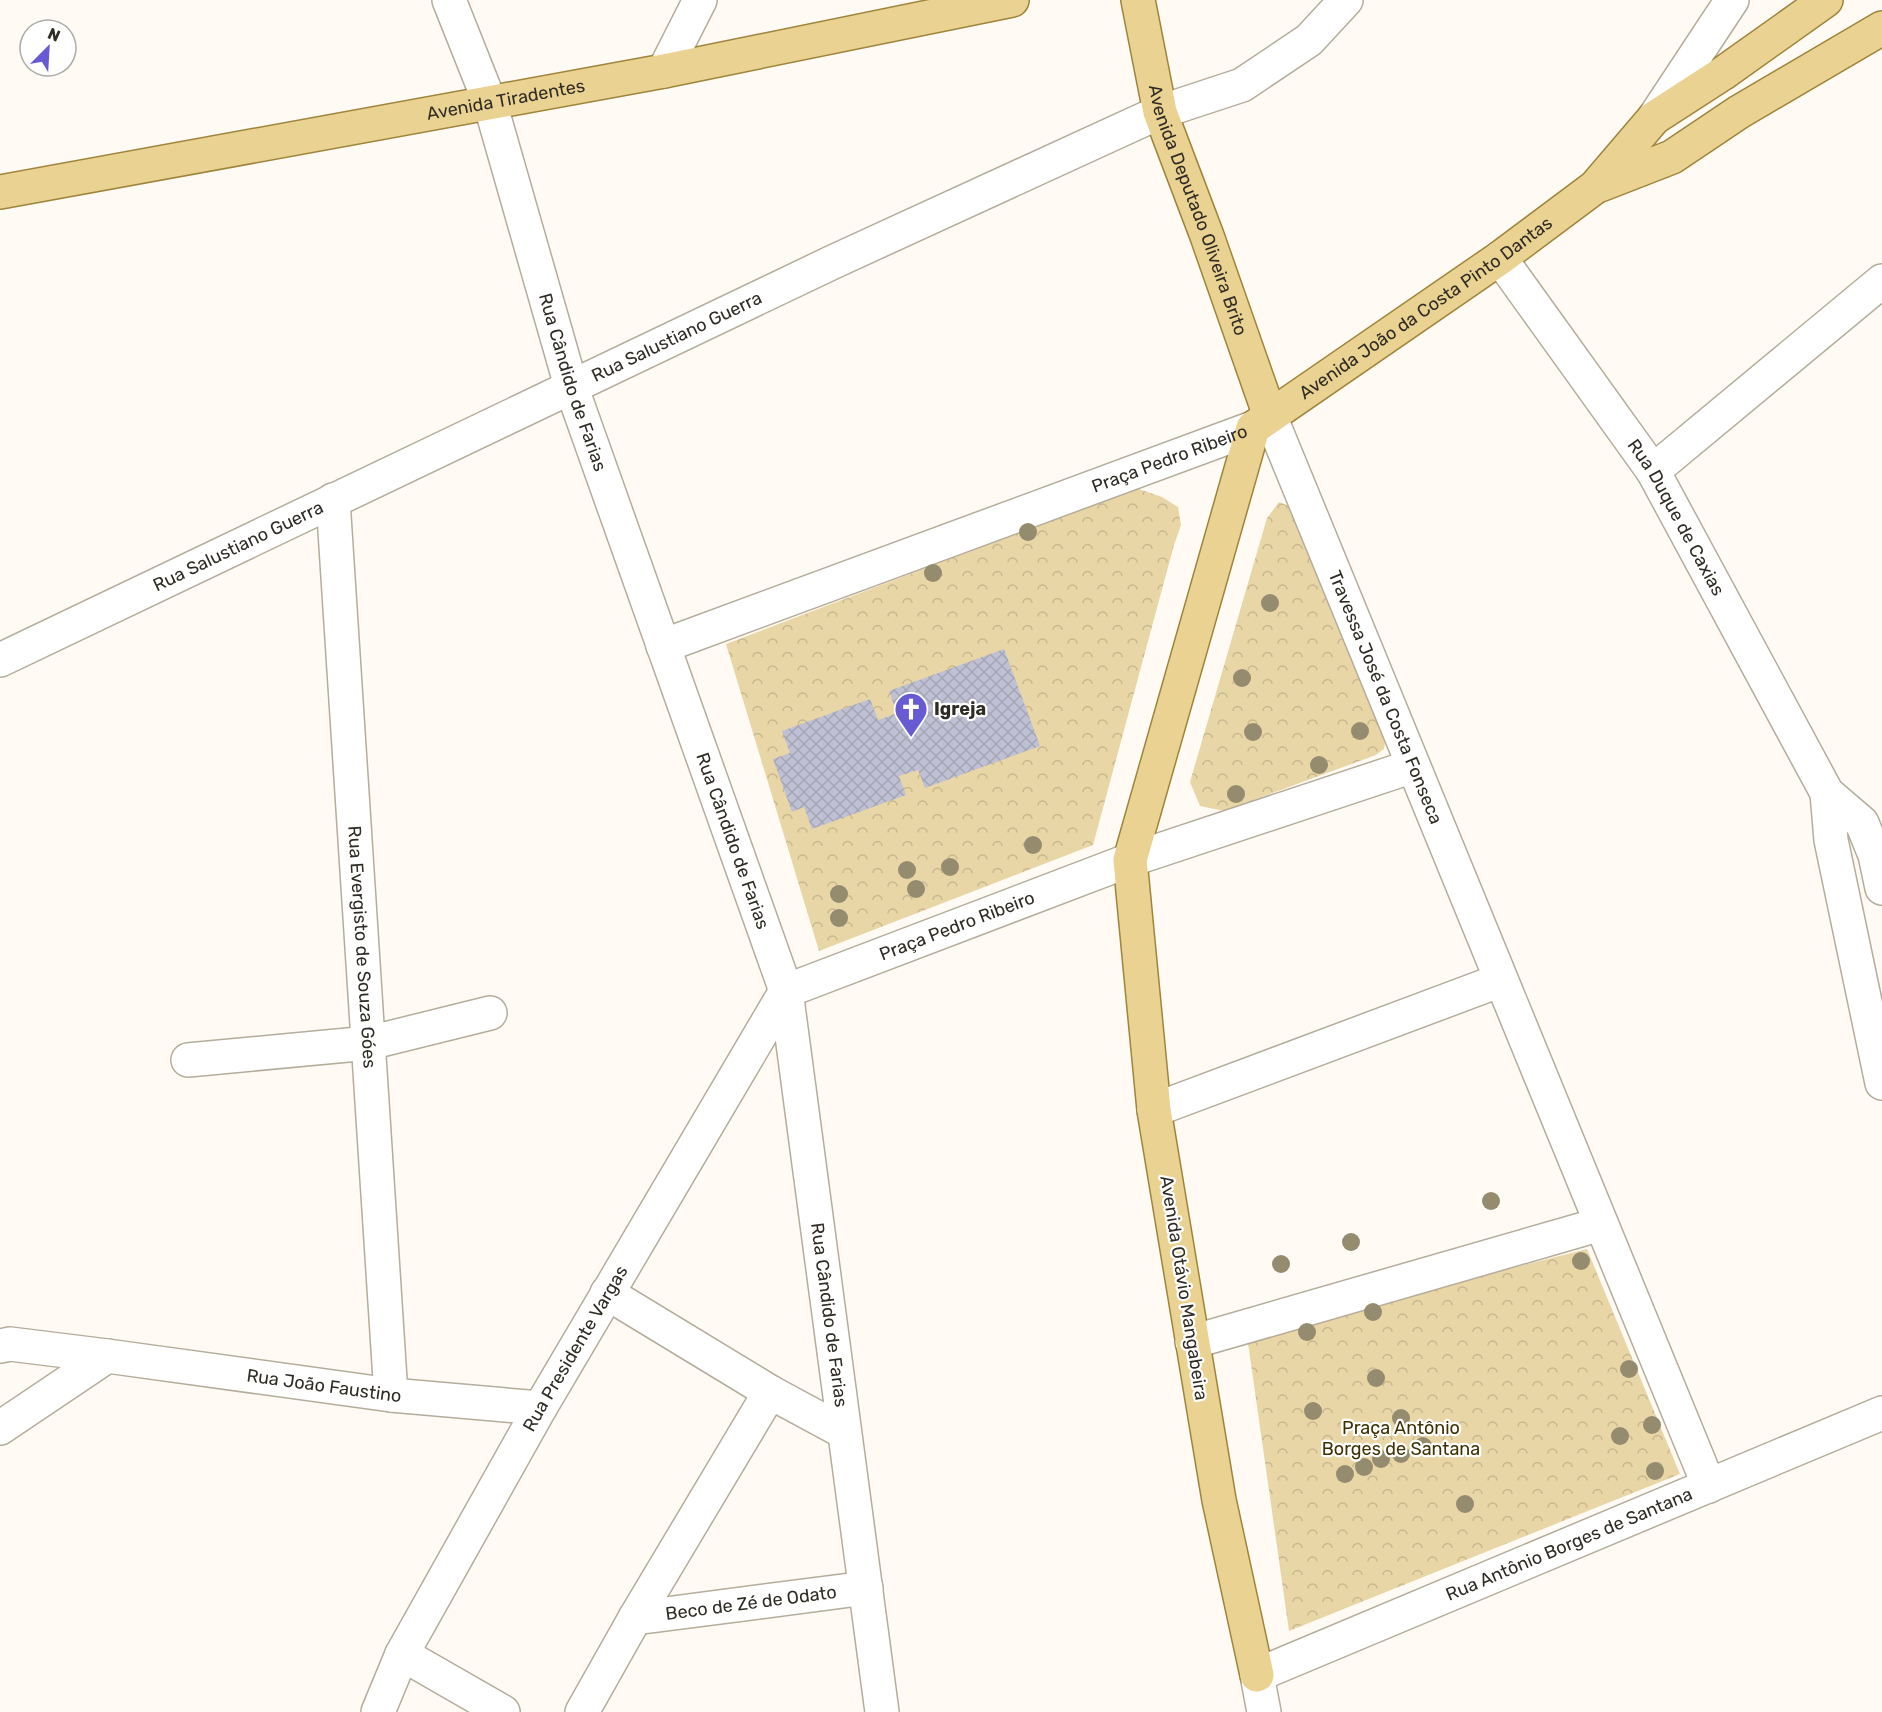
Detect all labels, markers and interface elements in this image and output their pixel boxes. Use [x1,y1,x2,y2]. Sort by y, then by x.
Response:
north arrow [18,18,78,78]
text: N [45,24,63,46]
street label: Avenida Tiradentes [425,75,587,125]
street label: Avenida Deputado Oliveira Brito [1144,83,1252,338]
street label: Avenida João da Costa Pinto Dantas [1295,212,1557,404]
street label: Rua Salustiano Guerra [588,287,765,387]
street label: Rua Cândido de Farias [534,291,611,474]
street label: Praça Pedro Ribeiro [1089,420,1251,498]
street label: Rua Duque de Caxias [1623,435,1729,599]
street label: Rua Salustiano Guerra [149,496,327,596]
street label: Travessa José da Costa Fonseca [1324,567,1447,827]
church icon: Igreja [893,691,929,738]
place label: Igreja [934,698,986,720]
street label: Rua Cândido de Farias [691,750,774,932]
street label: Rua Evergisto de Souza Góes [343,825,381,1069]
street label: Praça Pedro Ribeiro [876,886,1038,965]
street label: Avenida Otávio Mangabeira [1155,1174,1213,1402]
street label: Rua Cândido de Farias [806,1221,852,1408]
street label: Rua Presidente Vargas [518,1262,633,1435]
street label: Rua João Faustino [245,1364,402,1407]
park label: Praça Antônio Borges de Santana [1322,1417,1480,1460]
street label: Rua Antônio Borges de Santana [1442,1483,1696,1606]
street label: Beco de Zé de Odato [664,1581,838,1625]

